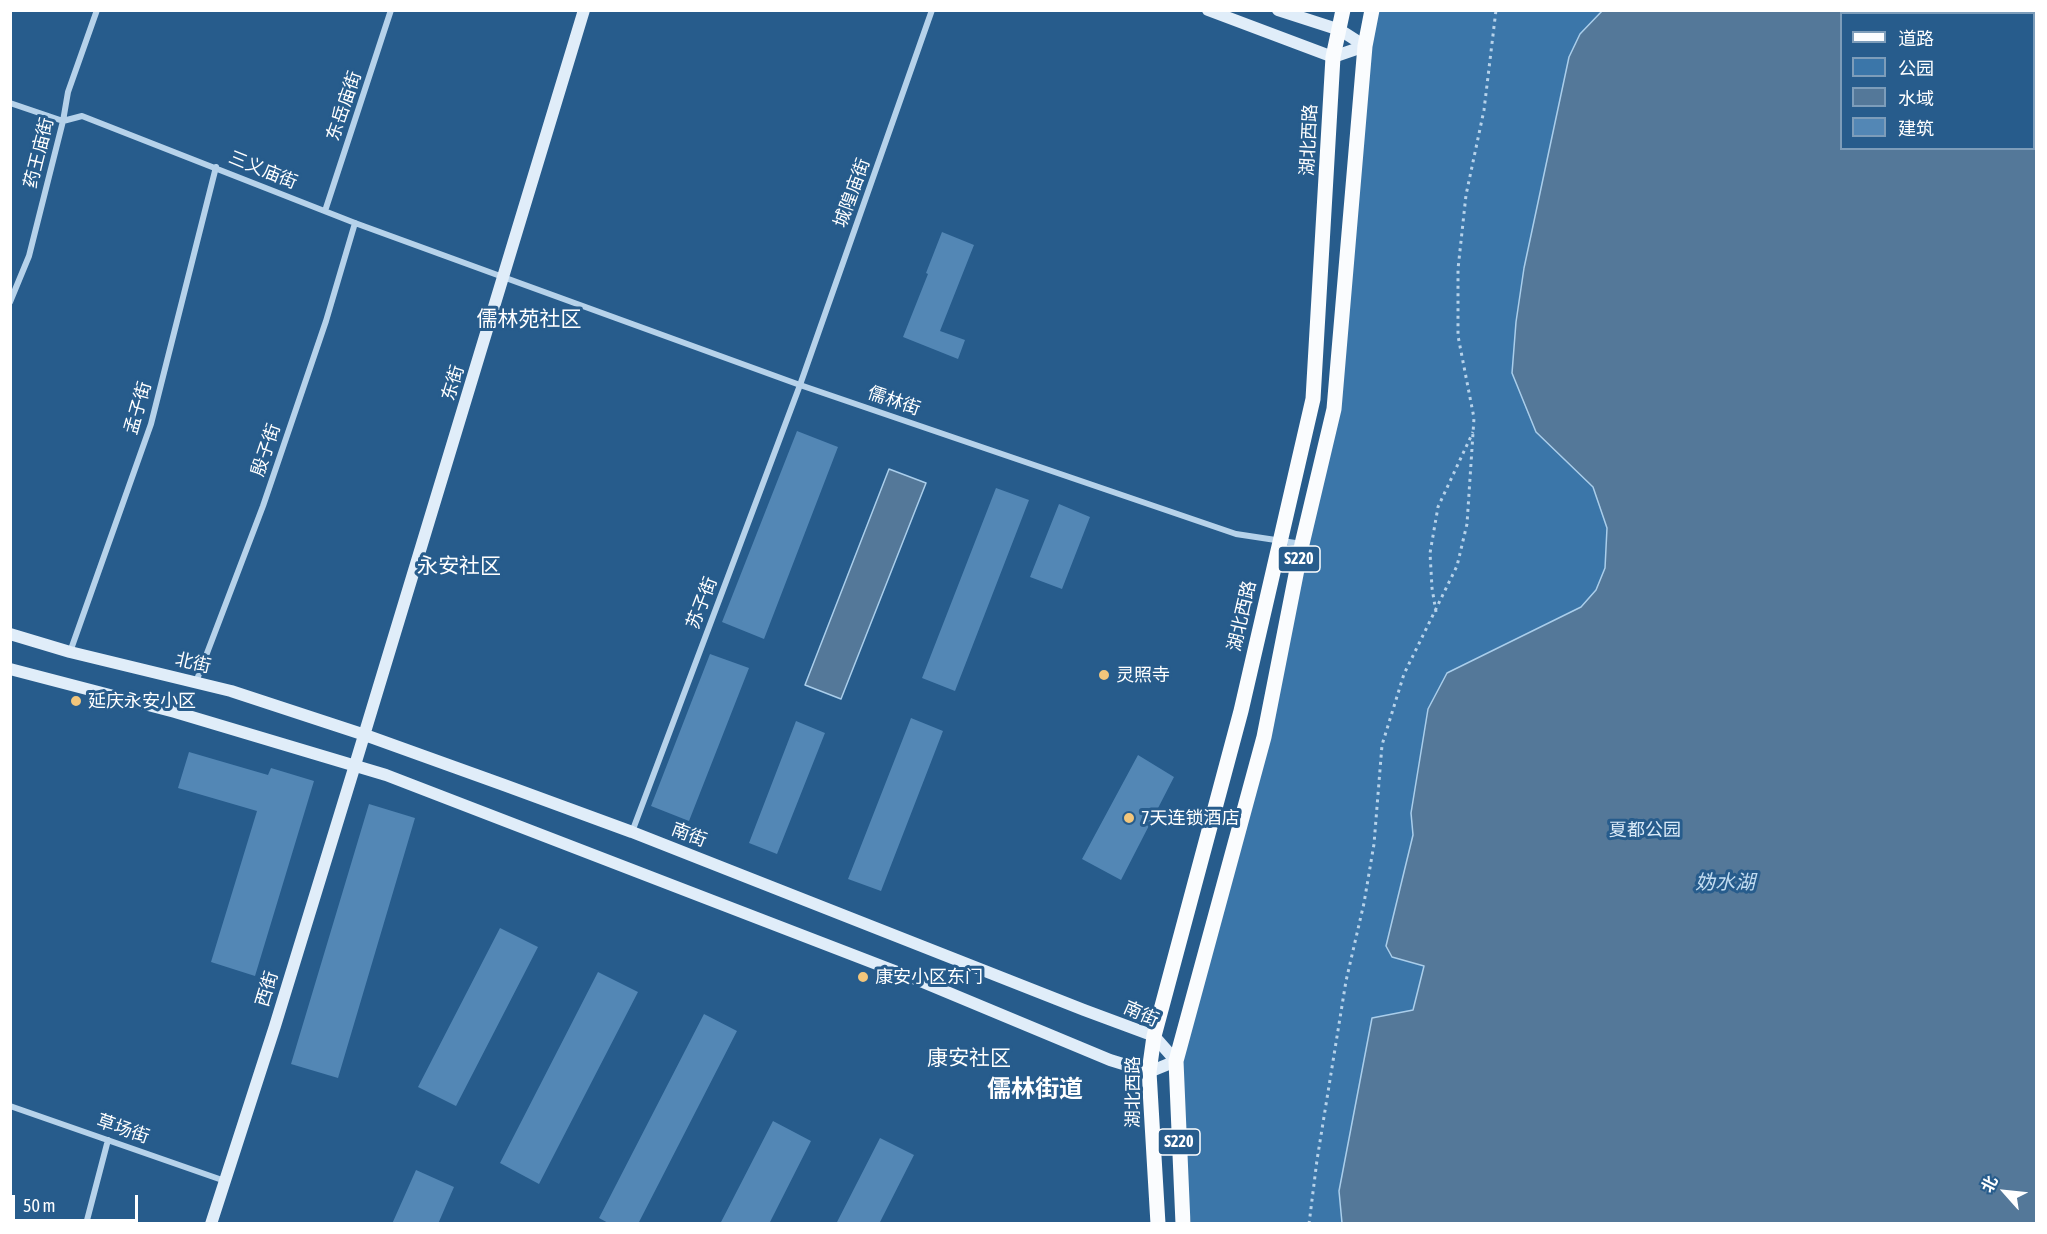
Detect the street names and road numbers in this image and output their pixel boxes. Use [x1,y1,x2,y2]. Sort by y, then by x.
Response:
street label: 东岳庙街 [322,68,366,144]
street label: 湖北西路 [1296,103,1322,177]
street label: 药王庙街 [20,115,58,191]
street label: 三义庙街 [226,147,300,193]
street label: 城隍庙街 [830,155,874,231]
street label: 东街 [437,363,469,403]
street label: 孟子街 [120,379,156,437]
street label: 儒林街 [865,382,923,420]
street label: 殷子街 [247,421,285,479]
road number: S220 [1278,546,1320,572]
street label: 苏子街 [682,574,722,632]
street label: 湖北西路 [1223,578,1261,654]
street label: 北街 [173,648,213,678]
street label: 南街 [668,818,710,852]
street label: 西街 [251,969,283,1009]
street label: 南街 [1120,997,1162,1031]
street label: 湖北西路 [1122,1056,1144,1128]
street label: 草场街 [94,1110,152,1148]
road number: S220 [1158,1129,1200,1155]

